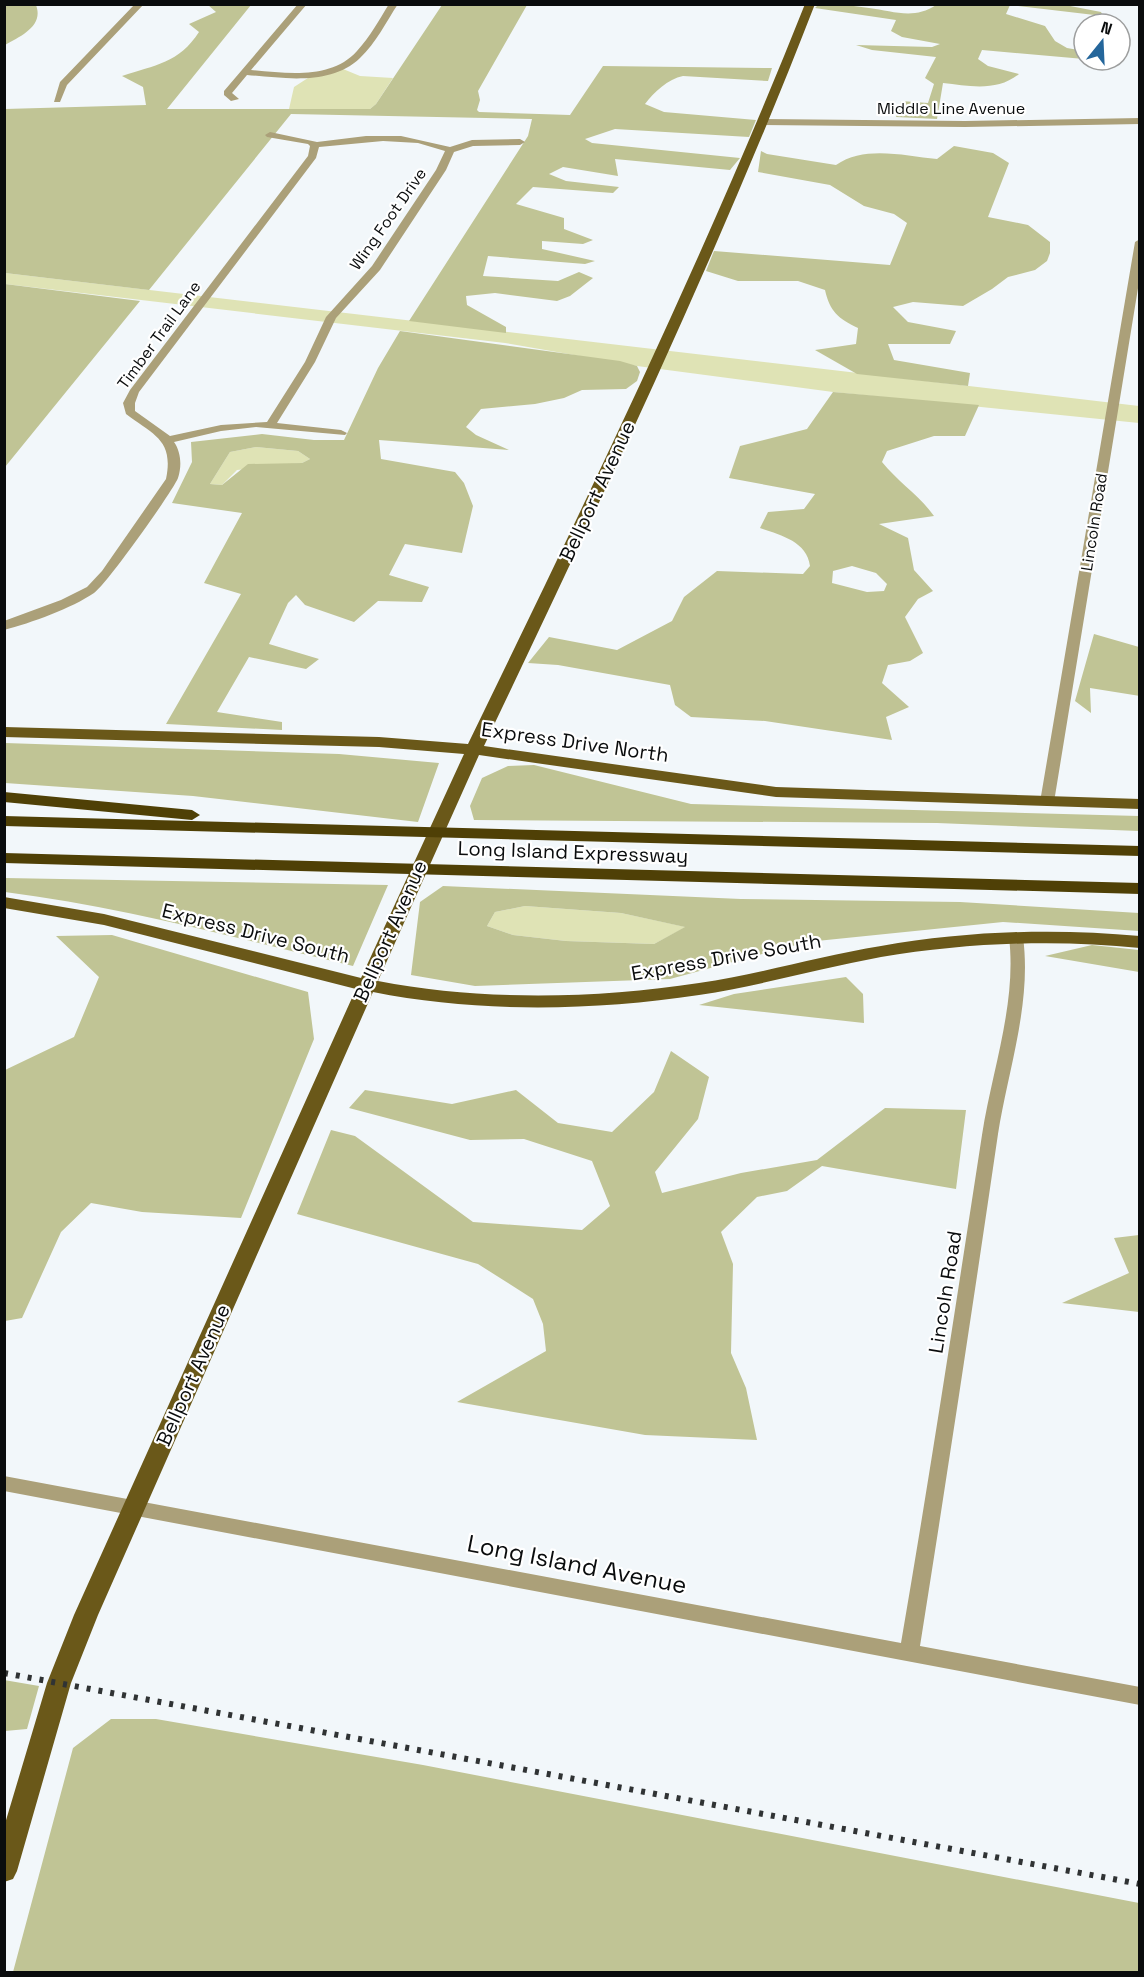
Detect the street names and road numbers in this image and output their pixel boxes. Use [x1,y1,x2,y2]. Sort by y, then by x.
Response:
street label: Middle Line Avenue [877,98,1025,119]
street label: Wing Foot Drive [345,164,431,274]
street label: Timber Trail Lane [113,277,205,393]
street label: Bellport Avenue [553,416,641,566]
street label: Lincoln Road [1076,471,1112,573]
street label: Express Drive North [480,716,670,768]
street label: Long Island Expressway [457,835,689,869]
street label: Bellport Avenue [347,856,433,1006]
street label: Express Drive South [159,897,353,969]
street label: Express Drive South [629,927,823,987]
street label: Lincoln Road [922,1229,968,1355]
street label: Bellport Avenue [150,1300,236,1450]
street label: Long Island Avenue [465,1527,689,1601]

